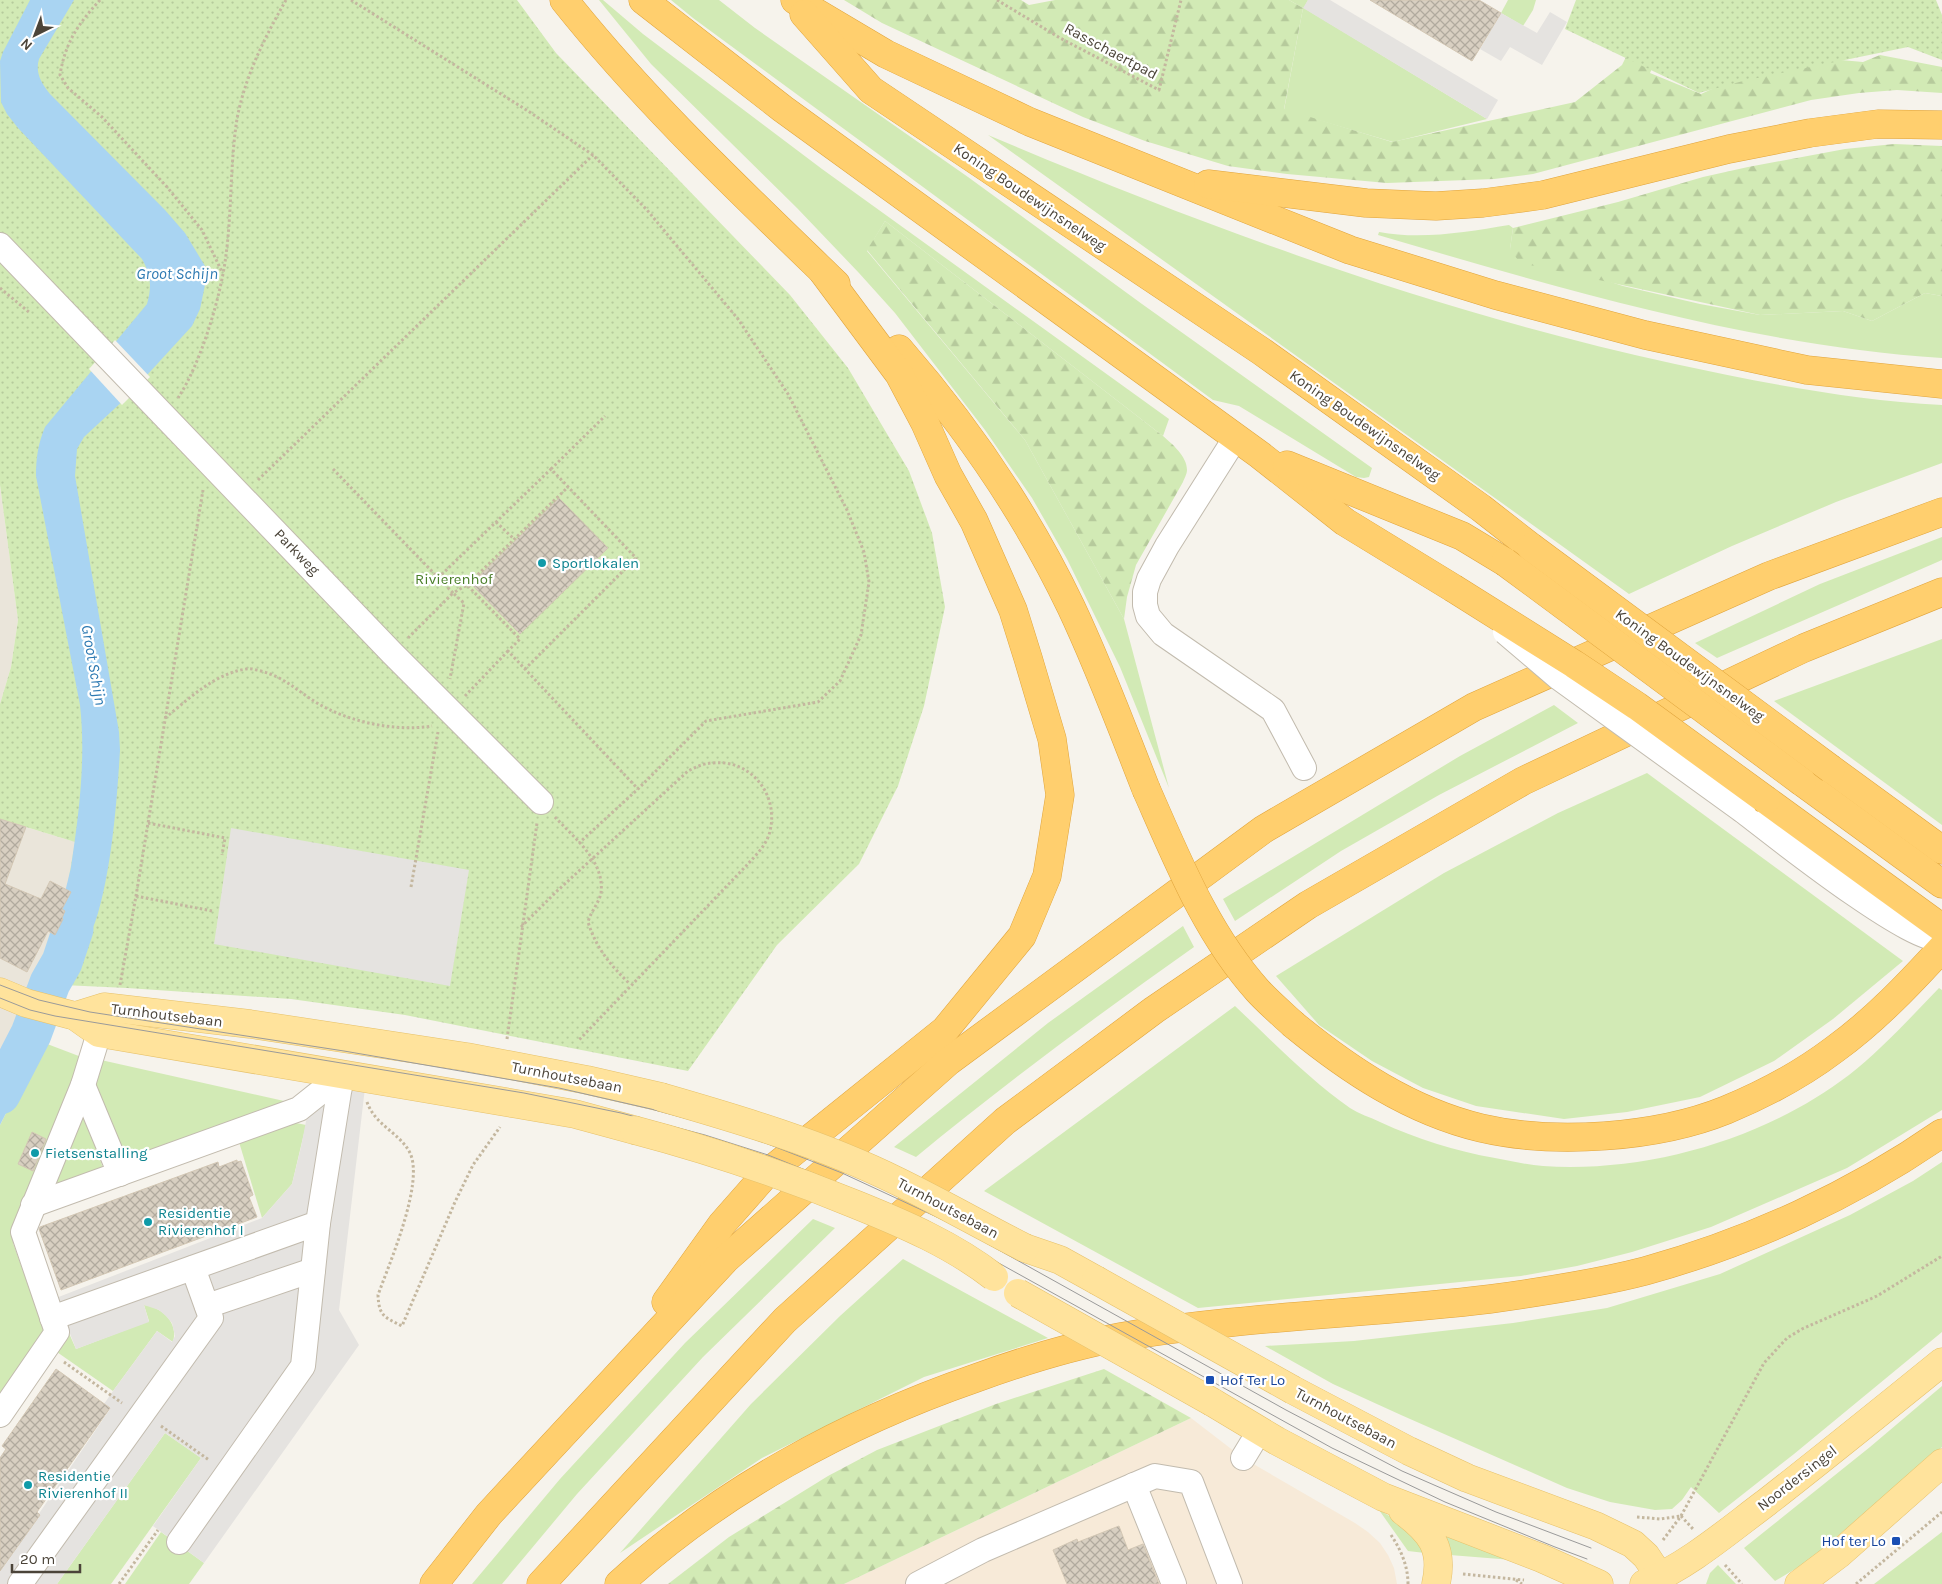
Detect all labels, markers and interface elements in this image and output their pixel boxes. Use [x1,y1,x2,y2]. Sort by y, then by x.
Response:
north arrow [10,10,60,60]
street label: Rasschaertpad [1061,19,1161,83]
text: N [17,35,36,54]
street label: Koning Boudewijnsnelweg [950,139,1110,255]
water label: Groot Schijn [136,264,218,283]
street label: Koning Boudewijnsnelweg [1286,366,1444,484]
street label: Parkweg [271,525,324,579]
place label: Sportlokalen [552,554,639,572]
marker: Sportlokalen [536,557,548,569]
park label: Rivierenhof [415,570,494,588]
street label: Koning Boudewijnsnelweg [1612,605,1769,726]
water label: Groot Schijn [78,623,110,707]
street label: Turnhoutsebaan [110,999,224,1031]
street label: Turnhoutsebaan [510,1057,624,1097]
place label: Fietsenstalling [45,1144,148,1162]
marker: Fietsenstalling [29,1147,41,1159]
street label: Turnhoutsebaan [894,1174,1002,1242]
place label: Residentie Rivierenhof I [158,1204,244,1239]
marker: Residentie Rivierenhof I [142,1216,154,1228]
place label: Hof Ter Lo [1220,1371,1285,1389]
marker: Hof Ter Lo [1204,1374,1216,1386]
street label: Turnhoutsebaan [1292,1384,1400,1452]
street label: Noordersingel [1754,1441,1840,1515]
place label: Residentie Rivierenhof II [38,1467,128,1502]
marker: Residentie Rivierenhof II [22,1479,34,1491]
place label: Hof ter Lo [1822,1532,1886,1550]
marker: Hof ter Lo [1890,1535,1902,1547]
scale bar [12,1542,80,1574]
text: 20 m [20,1550,55,1568]

